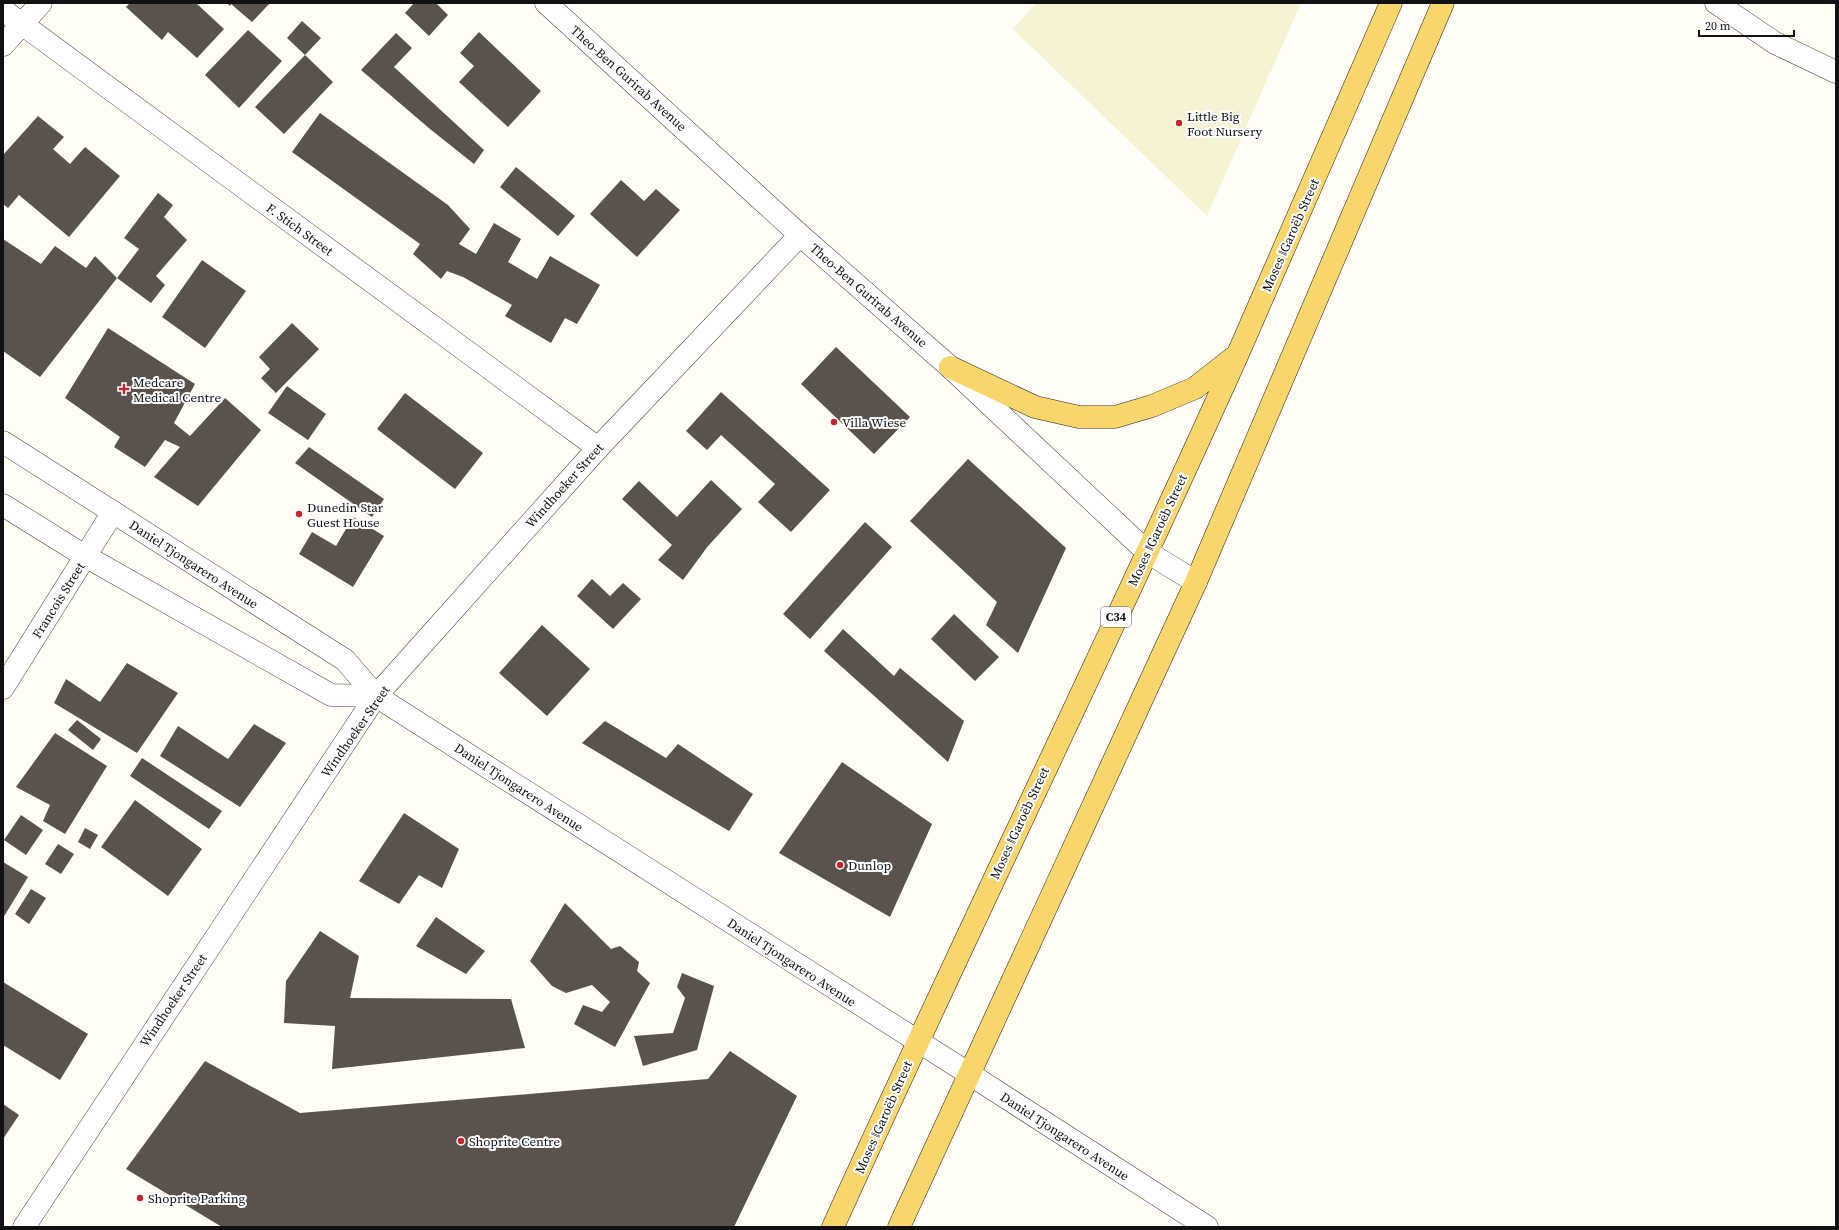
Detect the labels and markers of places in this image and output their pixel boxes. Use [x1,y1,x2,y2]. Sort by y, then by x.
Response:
place label: Little Big Foot Nursery [1187,108,1263,140]
marker: Little Big Foot Nursery [1174,118,1184,128]
place label: Medcare Medical Centre [133,374,221,406]
marker: Medcare Medical Centre [118,383,130,395]
place label: Villa Wiese [842,414,906,431]
marker: Villa Wiese [829,417,839,427]
place label: Dunedin Star Guest House [307,499,384,531]
marker: Dunedin Star Guest House [294,509,304,519]
place label: Dunlop [848,857,891,874]
marker: Dunlop [835,860,845,870]
place label: Shoprite Centre [469,1133,560,1150]
marker: Shoprite Centre [456,1136,466,1146]
place label: Shoprite Parking [148,1190,246,1207]
marker: Shoprite Parking [135,1193,145,1203]

